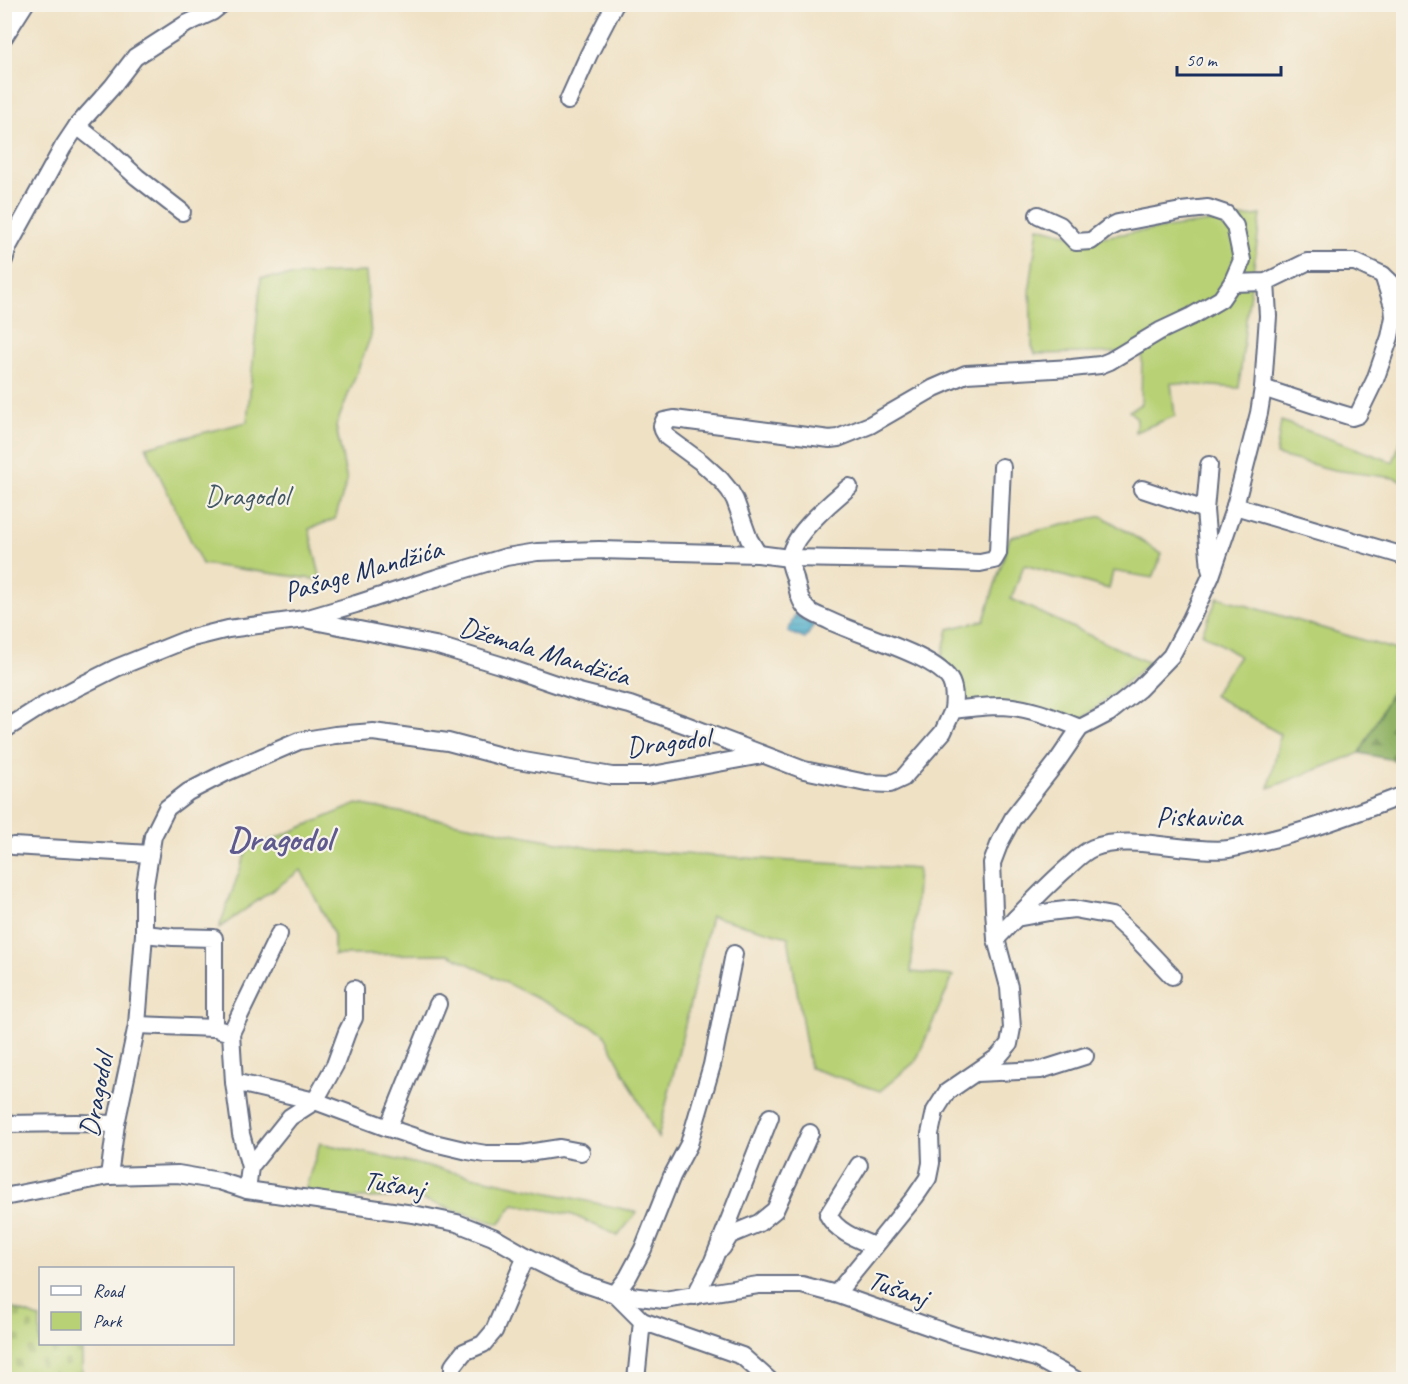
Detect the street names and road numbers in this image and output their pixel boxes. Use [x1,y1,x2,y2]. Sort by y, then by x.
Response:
street label: Pašage Mandžića [280,530,448,609]
street label: Džemala Mandžića [456,609,636,694]
street label: Dragodol [624,719,717,764]
street label: Piskavica [1156,799,1244,834]
street label: Dragodol [71,1045,122,1140]
street label: Tušanj [361,1162,431,1207]
street label: Tušanj [864,1262,936,1316]

